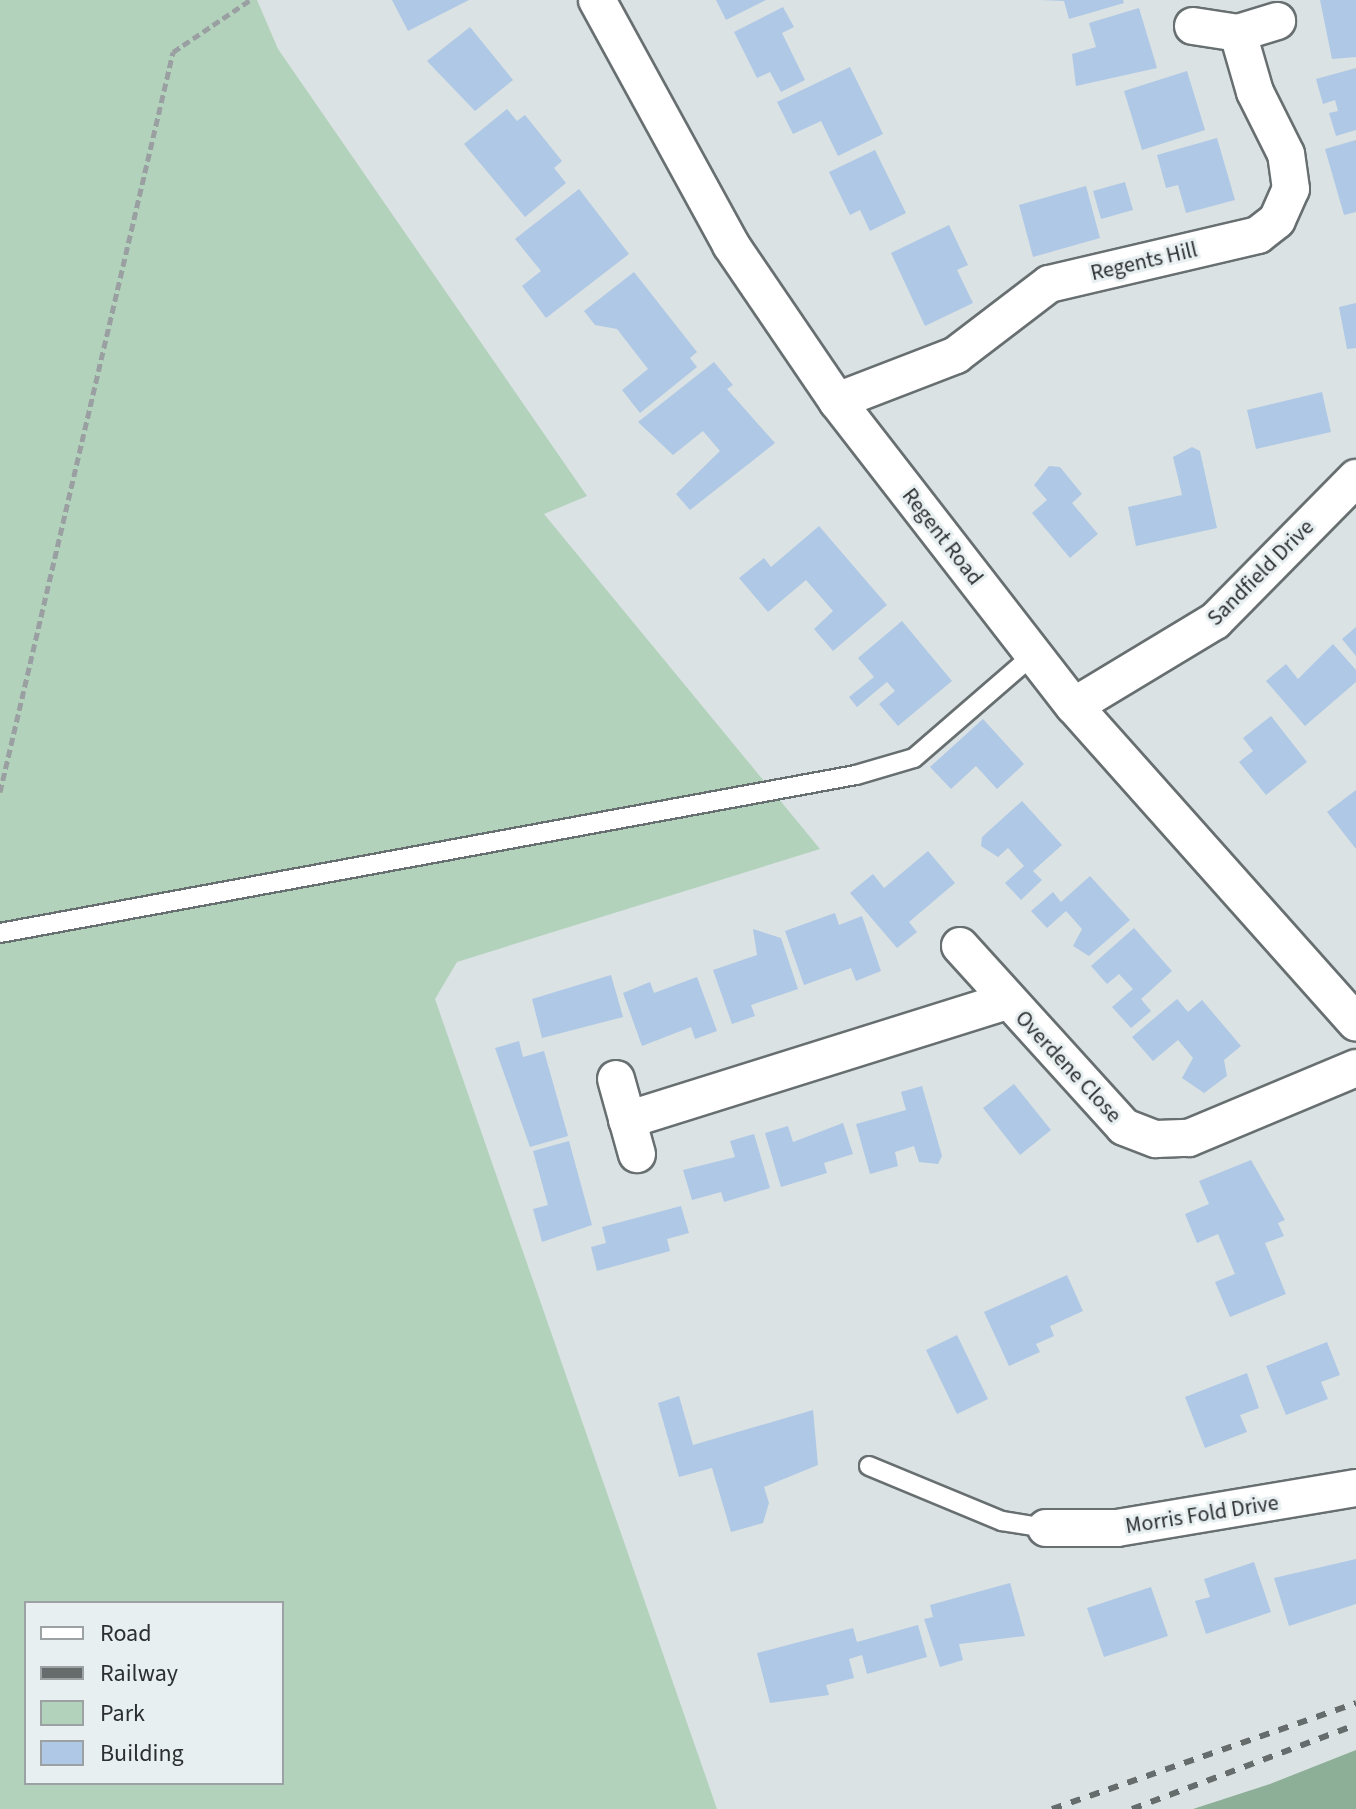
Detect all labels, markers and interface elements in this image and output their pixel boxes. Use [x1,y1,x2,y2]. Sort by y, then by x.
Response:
street label: Regents Hill [1088,237,1200,287]
street label: Regent Road [896,483,988,591]
street label: Sandfield Drive [1202,514,1320,632]
street label: Overdene Close [1009,1005,1127,1129]
street label: Morris Fold Drive [1124,1490,1280,1540]
legend [24,1601,284,1785]
text: Road [100,1616,152,1651]
text: Railway [100,1656,178,1691]
text: Park [100,1696,145,1731]
text: Building [100,1736,184,1771]

